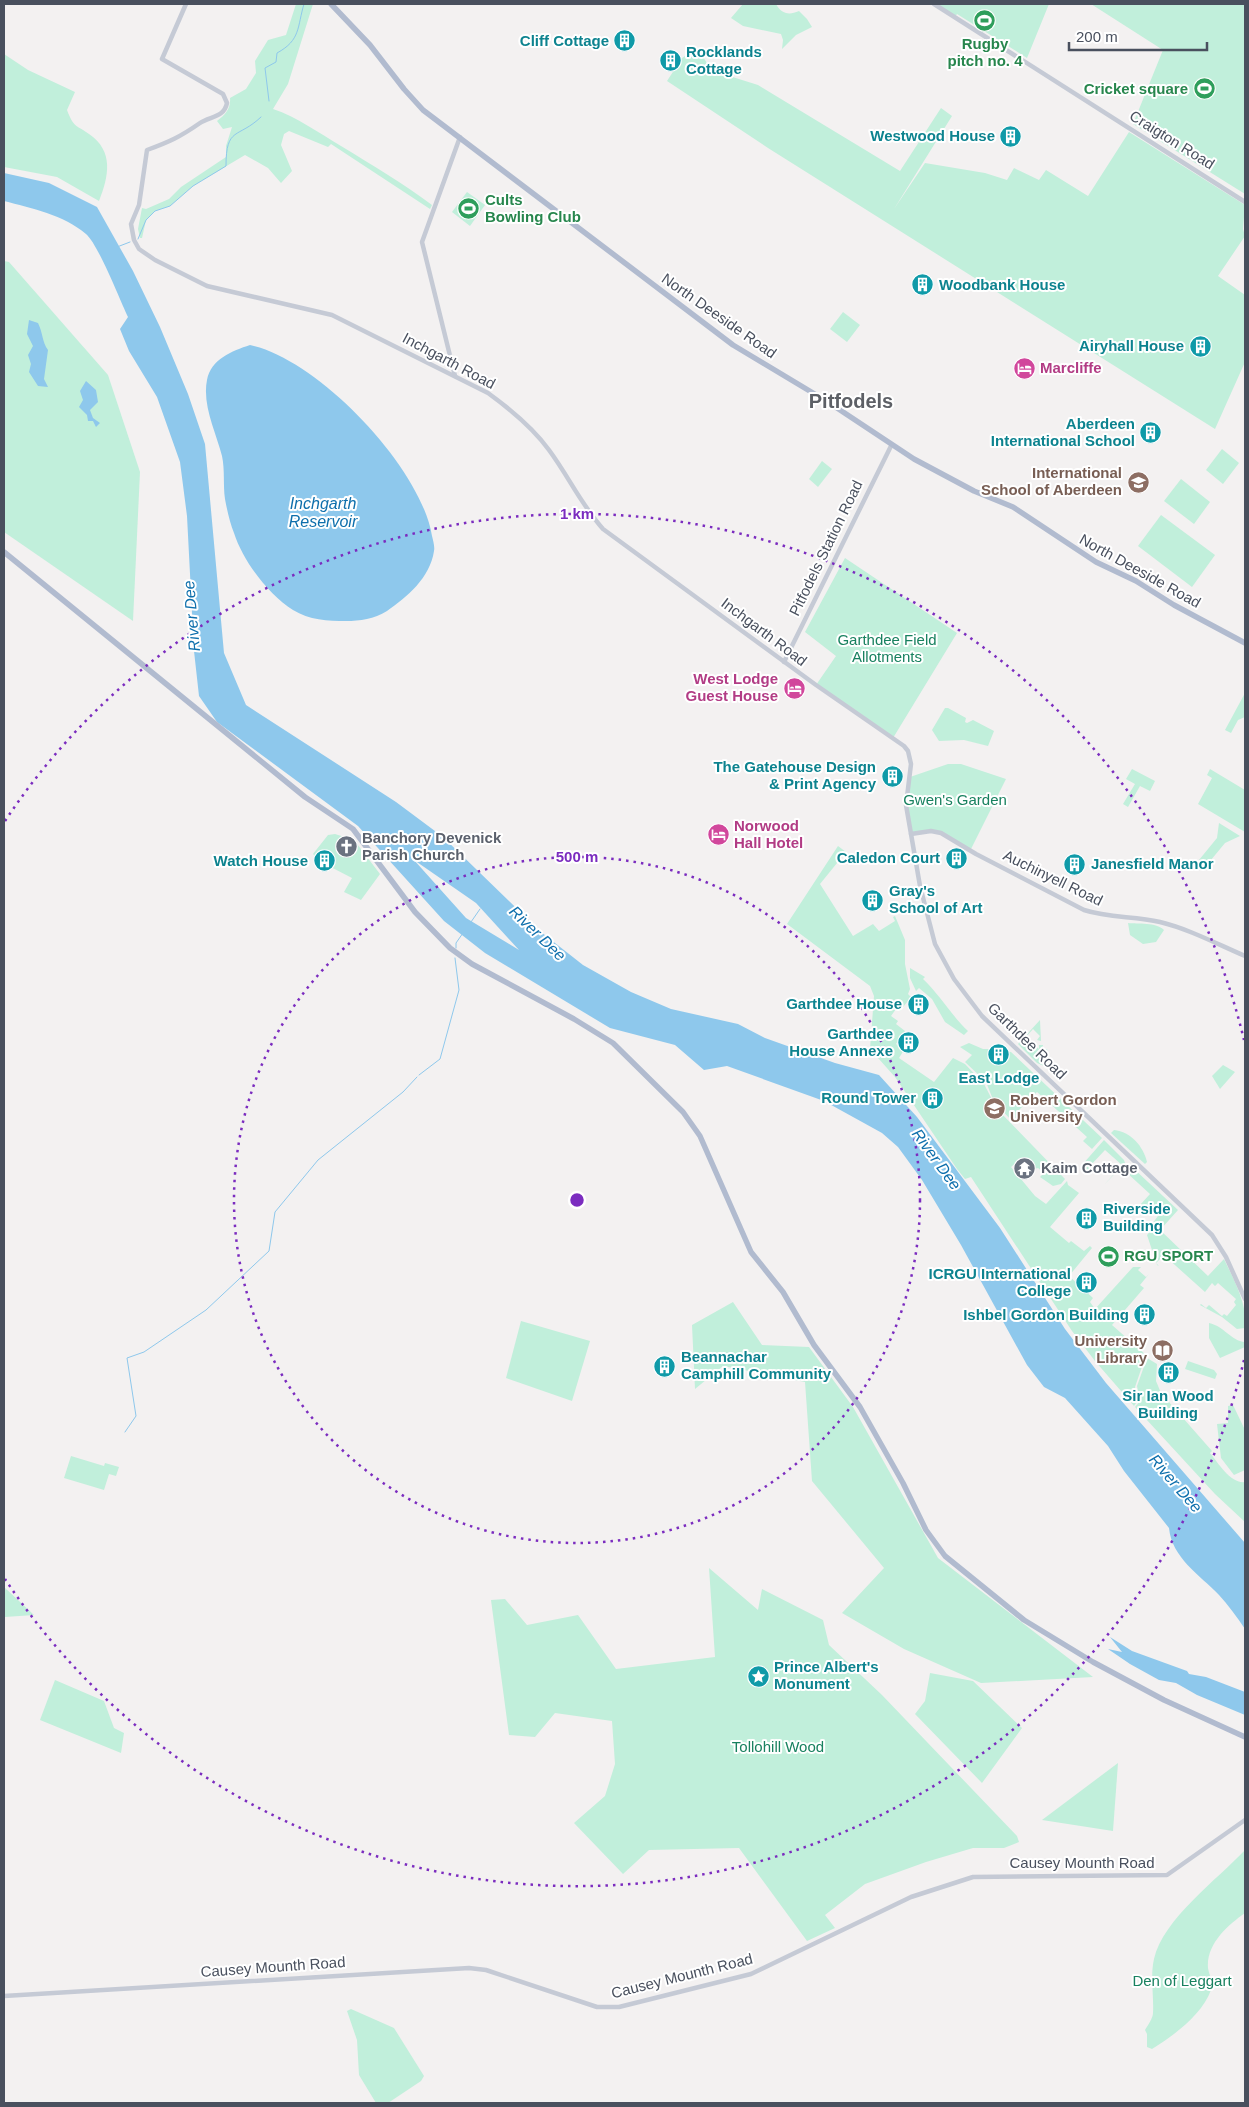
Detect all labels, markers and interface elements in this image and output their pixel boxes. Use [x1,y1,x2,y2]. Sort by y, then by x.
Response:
sports icon: Rugby pitch no. 4 [973,9,997,33]
scale bar [1069,20,1206,52]
text: 200 m [1076,28,1118,45]
building icon: Cliff Cottage [613,29,637,53]
place label: Cliff Cottage [520,32,609,49]
place label: Rugby pitch no. 4 [948,35,1023,69]
place label: Rocklands Cottage [686,43,762,77]
building icon: Rocklands Cottage [658,49,682,73]
sports icon: Cricket square [1192,77,1216,101]
place label: Cricket square [1084,80,1188,97]
street label: Craigton Road [1127,107,1218,172]
building icon: Westwood House [999,124,1023,148]
place label: Westwood House [870,127,995,144]
place label: Cults Bowling Club [485,191,581,225]
sports icon: Cults Bowling Club [457,197,481,221]
street label: North Deeside Road [659,270,780,362]
building icon: Woodbank House [911,273,935,297]
place label: Woodbank House [939,276,1065,293]
street label: Inchgarth Road [400,329,499,392]
building icon: Airyhall House [1188,334,1212,358]
place label: Airyhall House [1079,337,1184,354]
hotel icon: Marcliffe [1012,356,1036,380]
place label: Marcliffe [1040,359,1102,376]
district label: Pitfodels [809,390,893,412]
place label: Aberdeen International School [991,415,1135,449]
building icon: Aberdeen International School [1139,421,1163,445]
place label: International School of Aberdeen [981,464,1122,498]
school or university icon: International School of Aberdeen [1126,470,1150,494]
street label: Pitfodels Station Road [785,477,866,618]
water label: Inchgarth Reservoir [289,495,358,530]
text: 1 km [560,505,594,522]
street label: North Deeside Road [1077,530,1204,611]
water label: River Dee [180,580,203,652]
street label: Inchgarth Road [718,594,810,669]
park label: Garthdee Field Allotments [837,631,937,665]
place label: West Lodge Guest House [685,670,778,704]
hotel icon: West Lodge Guest House [782,676,806,700]
place label: The Gatehouse Design & Print Agency [713,758,877,792]
building icon: The Gatehouse Design & Print Agency [880,764,904,788]
park label: Gwen's Garden [903,791,1007,808]
place label: Norwood Hall Hotel [734,817,803,851]
hotel icon: Norwood Hall Hotel [706,823,730,847]
place label: Banchory Devenick Parish Church [362,829,502,863]
church icon: Banchory Devenick Parish Church [334,835,358,859]
building icon: Caledon Court [944,846,968,870]
street label: Auchinyell Road [1001,846,1106,909]
text: 500 m [556,848,598,865]
building icon: Watch House [312,849,336,873]
place label: Caledon Court [837,849,940,866]
place label: Watch House [214,852,308,869]
building icon: Janesfield Manor [1063,852,1087,876]
place label: Janesfield Manor [1091,855,1214,872]
place label: Gray's School of Art [889,882,983,916]
building icon: Gray's School of Art [861,888,885,912]
water label: River Dee [506,903,569,964]
building icon: Garthdee House [906,992,930,1016]
place label: Garthdee House [786,995,902,1012]
street label: Garthdee Road [985,999,1070,1082]
place label: Garthdee House Annexe [789,1025,893,1059]
building icon: Garthdee House Annexe [897,1031,921,1055]
building icon: East Lodge [987,1043,1011,1067]
place label: East Lodge [959,1069,1039,1086]
building icon: Round Tower [920,1086,944,1110]
place label: Round Tower [821,1089,916,1106]
place label: Robert Gordon University [1010,1091,1117,1125]
school or university icon: Robert Gordon University [982,1097,1006,1121]
water label: River Dee [909,1126,964,1193]
temple icon: Kaim Cottage [1013,1156,1037,1180]
place label: Kaim Cottage [1041,1159,1138,1176]
centre of rings [568,1191,586,1209]
place label: Riverside Building [1103,1200,1171,1234]
building icon: Riverside Building [1075,1206,1099,1230]
sports icon: RGU SPORT [1096,1244,1120,1268]
place label: RGU SPORT [1124,1247,1213,1264]
place label: ICRGU International College [928,1265,1071,1299]
building icon: ICRGU International College [1075,1271,1099,1295]
building icon: Ishbel Gordon Building [1133,1303,1157,1327]
place label: Ishbel Gordon Building [963,1306,1129,1323]
place label: University Library [1074,1332,1148,1366]
library icon: University Library [1151,1338,1175,1362]
place label: Beannachar Camphill Community [681,1348,832,1382]
building icon: Beannachar Camphill Community [653,1354,677,1378]
building icon: Sir Ian Wood Building [1156,1361,1180,1385]
place label: Sir Ian Wood Building [1122,1387,1214,1421]
water label: River Dee [1146,1451,1205,1516]
place label: Prince Albert's Monument [774,1658,879,1692]
place icon: Prince Albert's Monument [746,1664,770,1688]
park label: Tollohill Wood [732,1738,824,1755]
street label: Causey Mounth Road [1009,1854,1155,1871]
street label: Causey Mounth Road [609,1950,754,2001]
street label: Causey Mounth Road [200,1953,346,1980]
park label: Den of Leggart [1132,1972,1232,1989]

